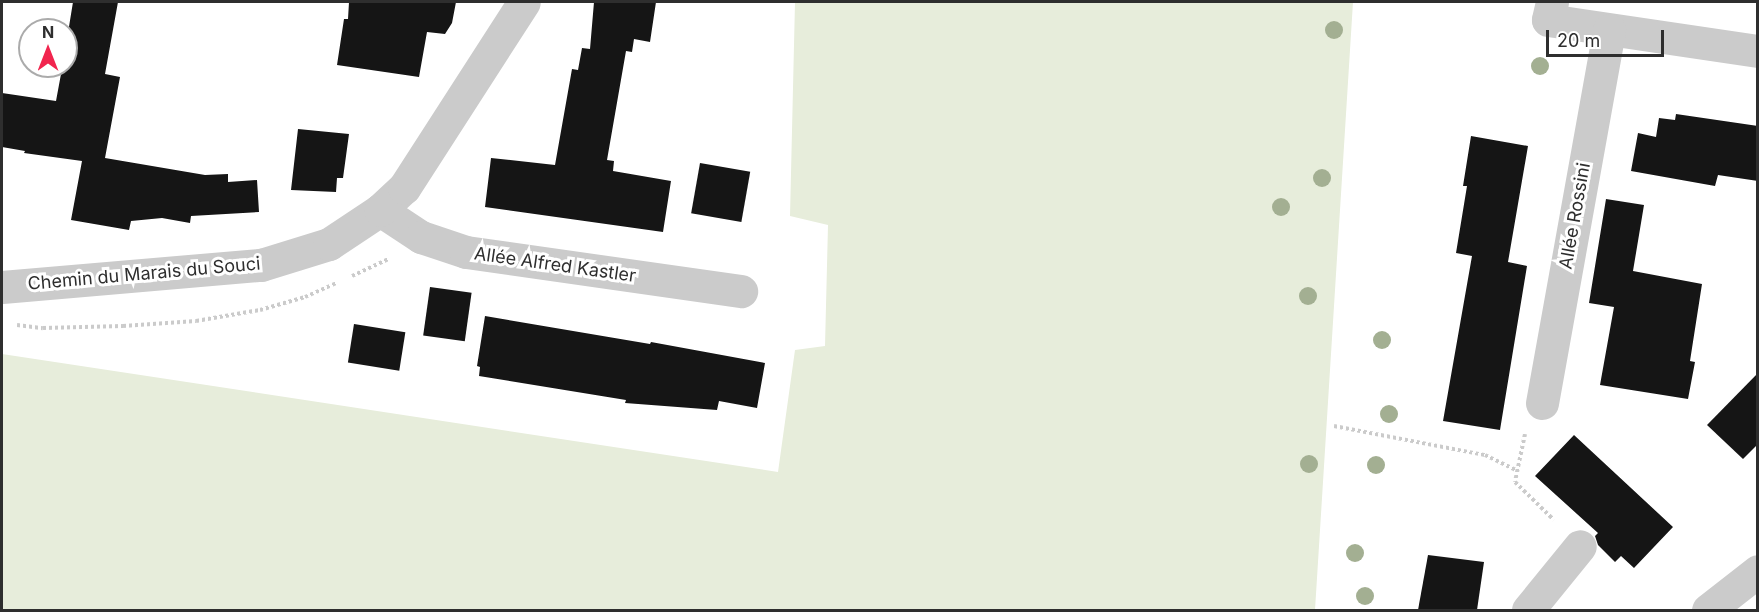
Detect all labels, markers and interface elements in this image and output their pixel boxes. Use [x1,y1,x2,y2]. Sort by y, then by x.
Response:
north arrow [18,18,78,78]
scale bar [1549,18,1668,56]
text: N [42,22,54,42]
text: 20 m [1557,30,1600,51]
street label: Allée Rossini [1555,161,1595,271]
street label: Allée Alfred Kastler [473,243,637,287]
street label: Chemin du Marais du Souci [27,253,261,295]

